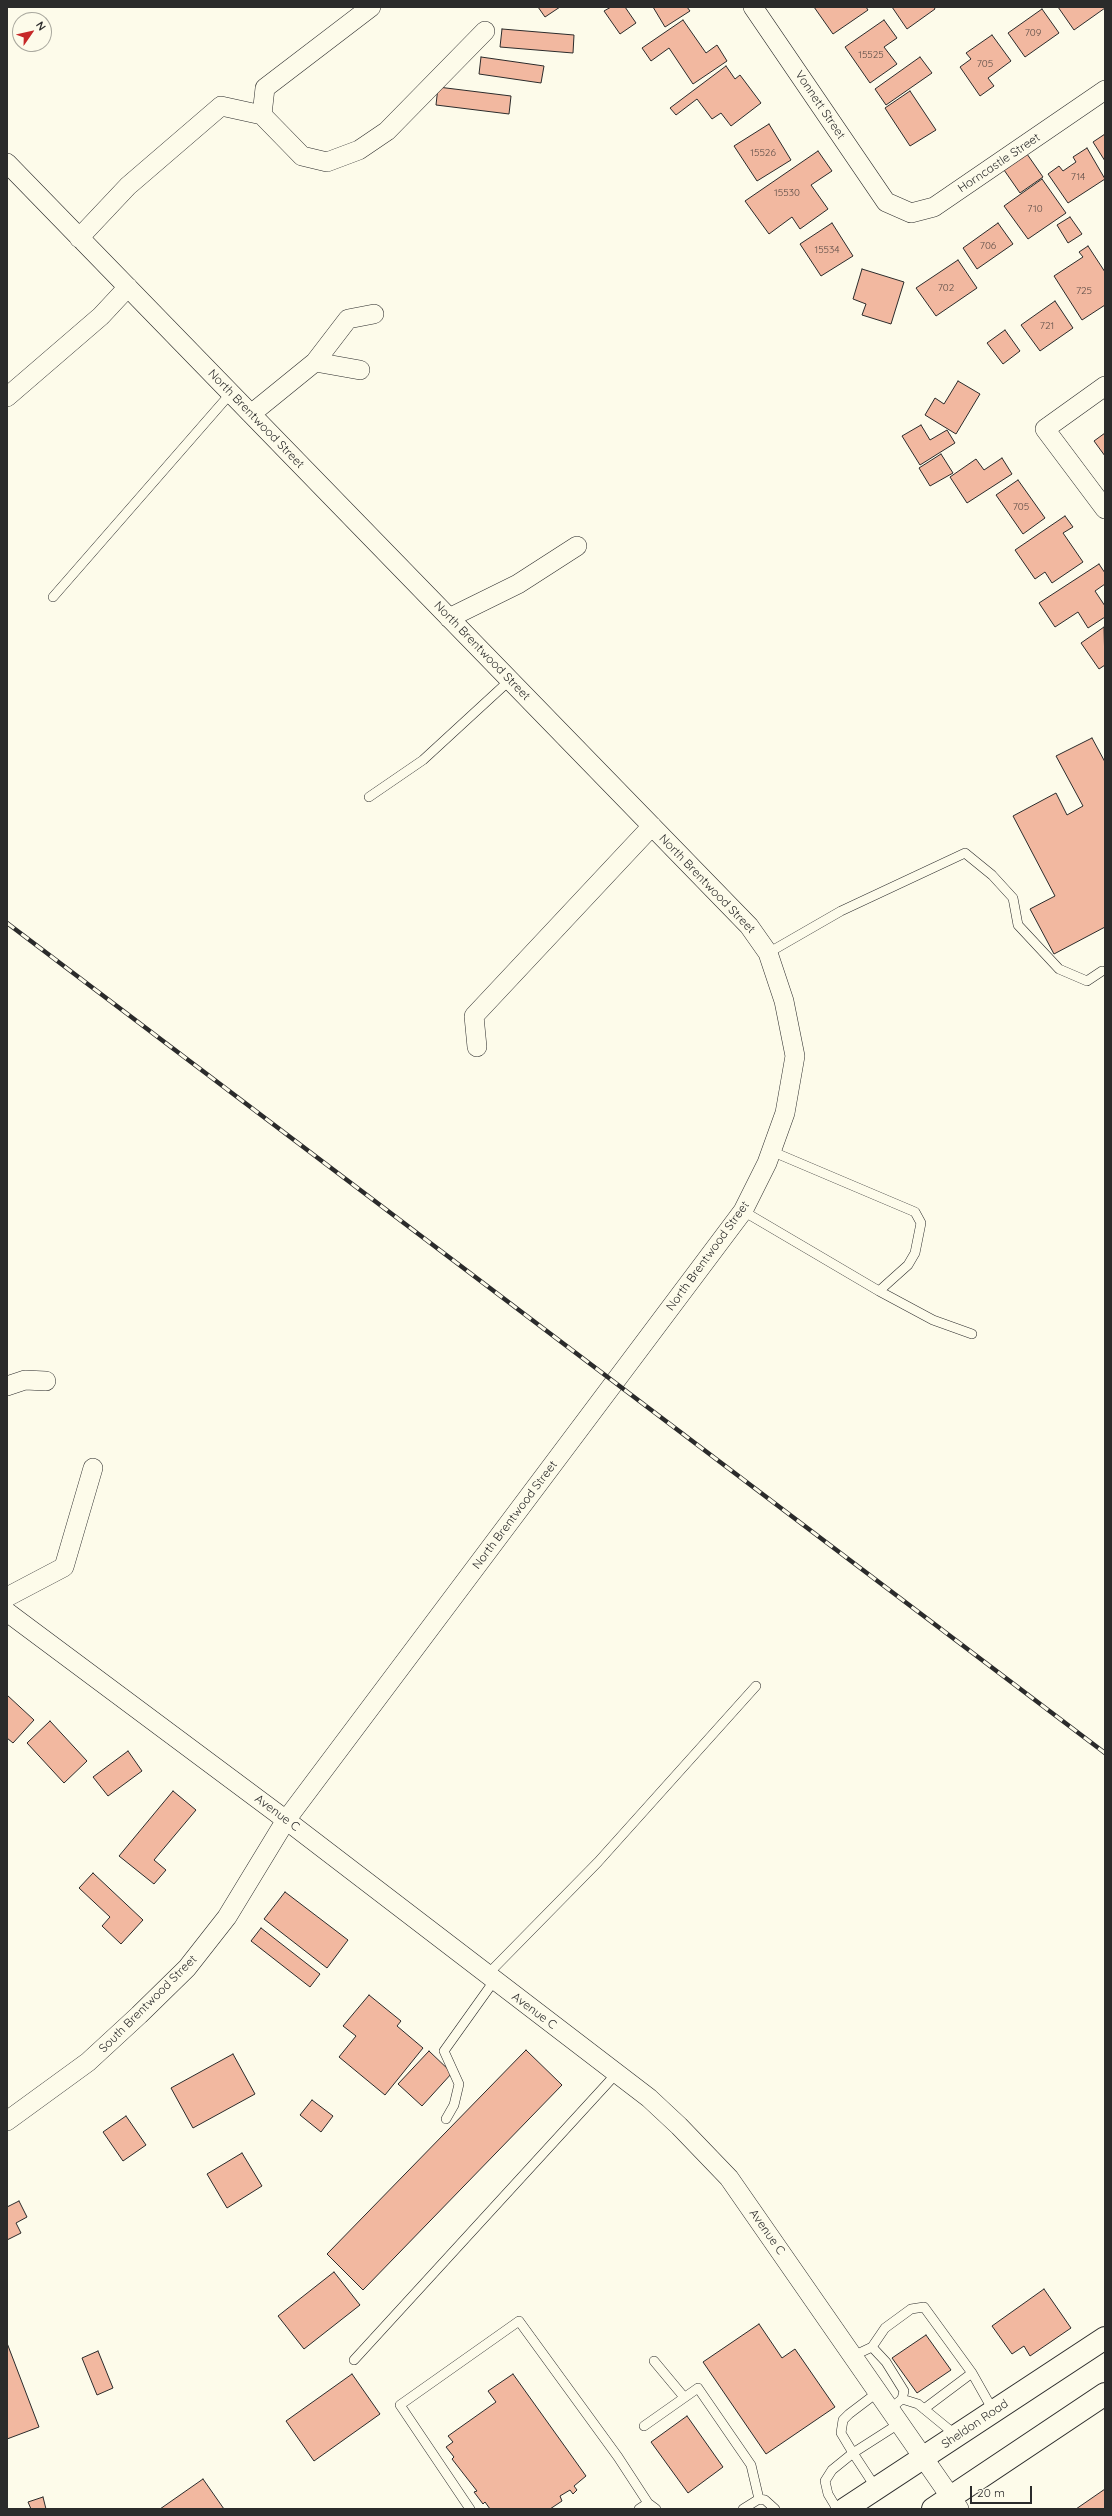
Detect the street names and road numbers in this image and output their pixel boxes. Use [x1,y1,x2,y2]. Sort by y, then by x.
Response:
street label: Vonnett Street [792,68,848,142]
street label: Horncastle Street [955,130,1043,196]
street label: North Brentwood Street [205,367,307,471]
street label: North Brentwood Street [431,599,533,703]
street label: North Brentwood Street [656,832,758,936]
street label: North Brentwood Street [663,1198,753,1314]
street label: North Brentwood Street [470,1458,560,1572]
street label: Avenue C [252,1792,302,1834]
street label: South Brentwood Street [96,1952,200,2056]
street label: Avenue C [509,1990,559,2032]
street label: Avenue C [746,2207,788,2257]
street label: Sheldon Road [939,2396,1011,2452]

